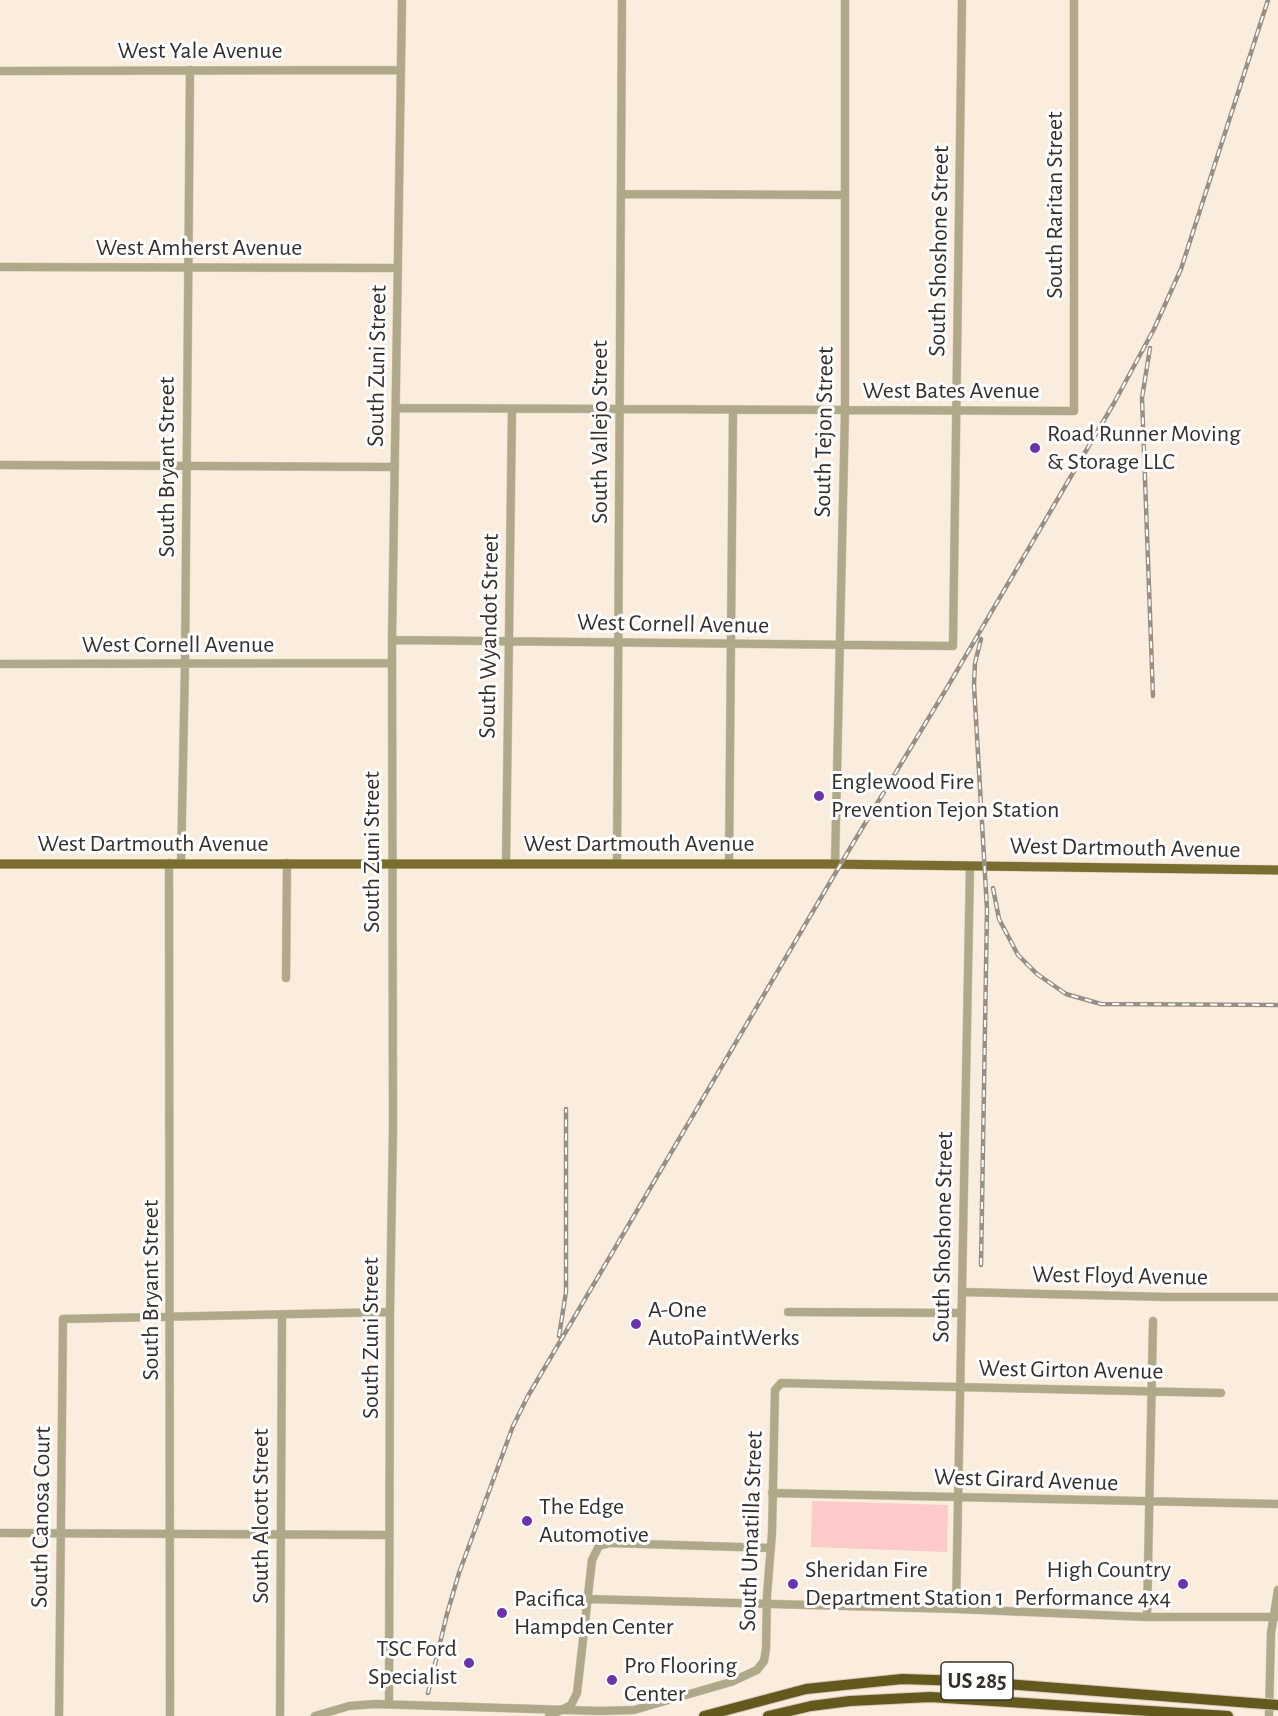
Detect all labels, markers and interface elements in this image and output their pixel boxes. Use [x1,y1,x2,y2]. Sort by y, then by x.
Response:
street label: West Yale Avenue [117,37,283,65]
street label: South Raritan Street [1041,111,1069,299]
street label: South Shoshone Street [923,145,955,357]
street label: West Amherst Avenue [96,234,302,262]
street label: South Zuni Street [361,285,393,447]
street label: South Vallejo Street [586,340,614,524]
street label: South Tejon Street [808,346,840,518]
street label: South Bryant Street [153,377,181,557]
street label: West Bates Avenue [862,377,1040,405]
place label: Road Runner Moving & Storage LLC [1047,420,1241,476]
marker: Road Runner Moving & Storage LLC [1028,441,1042,455]
street label: South Wyandot Street [473,533,505,739]
street label: West Cornell Avenue [577,608,769,640]
street label: West Cornell Avenue [82,631,274,659]
place label: Englewood Fire Prevention Tejon Station [831,768,1060,824]
street label: South Zuni Street [358,771,386,933]
marker: Englewood Fire Prevention Tejon Station [812,789,826,803]
street label: West Dartmouth Avenue [38,830,268,858]
street label: West Dartmouth Avenue [524,830,754,858]
street label: West Dartmouth Avenue [1009,832,1241,864]
street label: South Shoshone Street [927,1131,959,1343]
street label: South Bryant Street [137,1200,165,1380]
street label: South Zuni Street [357,1257,385,1419]
street label: West Floyd Avenue [1032,1260,1208,1292]
place label: A-One AutoPaintWerks [648,1296,800,1352]
marker: A-One AutoPaintWerks [629,1317,643,1331]
street label: West Girton Avenue [978,1354,1164,1386]
street label: South Canosa Court [25,1426,57,1608]
street label: South Alcott Street [247,1428,275,1604]
street label: South Umatilla Street [733,1430,769,1632]
street label: West Girard Avenue [933,1462,1119,1498]
place label: The Edge Automotive [539,1493,649,1549]
marker: The Edge Automotive [520,1514,534,1528]
place label: Sheridan Fire Department Station 1 [805,1556,1004,1612]
place label: High Country Performance 4x4 [1014,1556,1171,1612]
marker: Sheridan Fire Department Station 1 [786,1577,800,1591]
marker: High Country Performance 4x4 [1176,1577,1190,1591]
place label: Pacifica Hampden Center [514,1585,674,1641]
marker: Pacifica Hampden Center [495,1606,509,1620]
place label: TSC Ford Specialist [368,1635,457,1691]
place label: Pro Flooring Center [624,1652,737,1708]
marker: TSC Ford Specialist [462,1656,476,1670]
road number: US 285 [941,1662,1013,1700]
marker: Pro Flooring Center [605,1673,619,1687]

